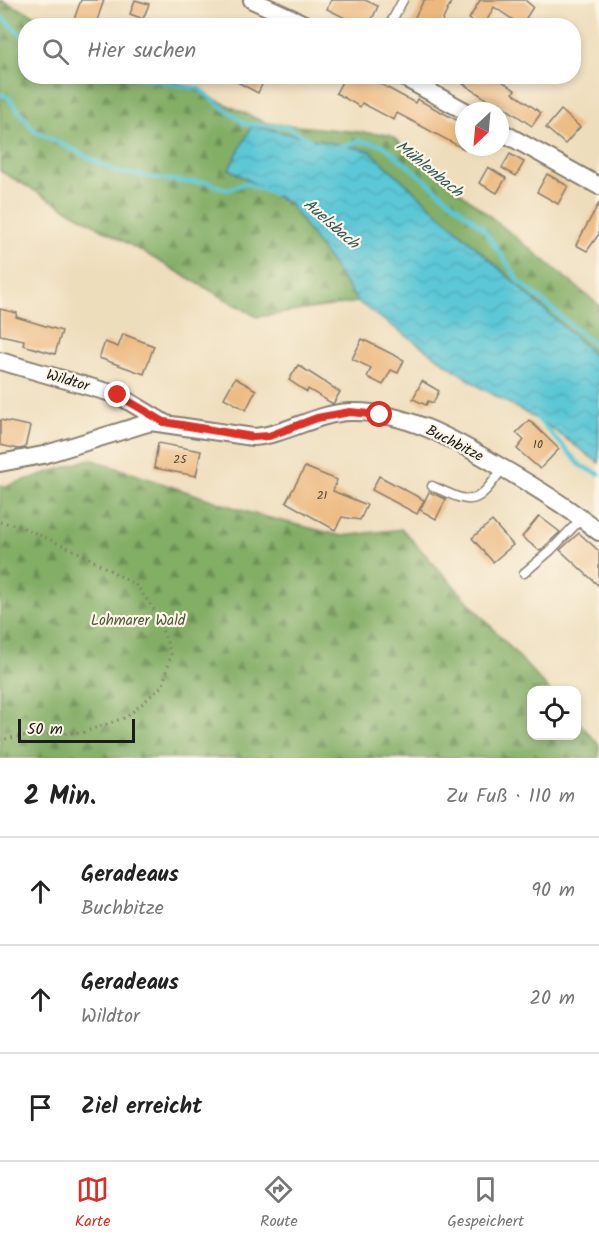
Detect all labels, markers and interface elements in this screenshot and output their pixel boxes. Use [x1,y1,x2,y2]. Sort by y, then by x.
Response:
search box [18,18,581,84]
text: Hier suchen [87,34,196,69]
icon: search [39,35,72,68]
north arrow [455,102,509,156]
water label: Mühlenbach [390,134,469,205]
water label: Auelsbach [298,193,366,256]
street label: Wildtor [43,363,93,399]
route end [104,381,130,407]
route start [366,401,392,427]
street label: Buchbitze [421,419,488,469]
house number: 10 [533,435,543,454]
house number: 25 [173,450,188,469]
house number: 21 [317,486,328,505]
park label: Lohmarer Wald [91,609,186,633]
map controls [527,686,581,740]
button: locate [527,686,581,740]
scale bar [18,716,135,744]
text: 50 m [27,717,63,742]
text: 2 Min. [24,776,96,818]
text: Zu Fuß · 110 m [446,781,575,813]
text: Geradeaus [81,858,179,893]
icon: ahead [24,875,57,908]
text: 90 m [531,875,575,907]
text: Buchbitze [81,893,164,925]
text: Geradeaus [81,966,179,1001]
icon: ahead [24,983,57,1016]
text: 20 m [529,983,575,1015]
text: Wildtor [81,1001,140,1033]
text: Ziel erreicht [81,1090,202,1125]
icon: arrive [24,1091,57,1124]
tab: Karte [75,1173,110,1234]
tab: Route [260,1173,298,1234]
tab: Gespeichert [447,1173,524,1234]

